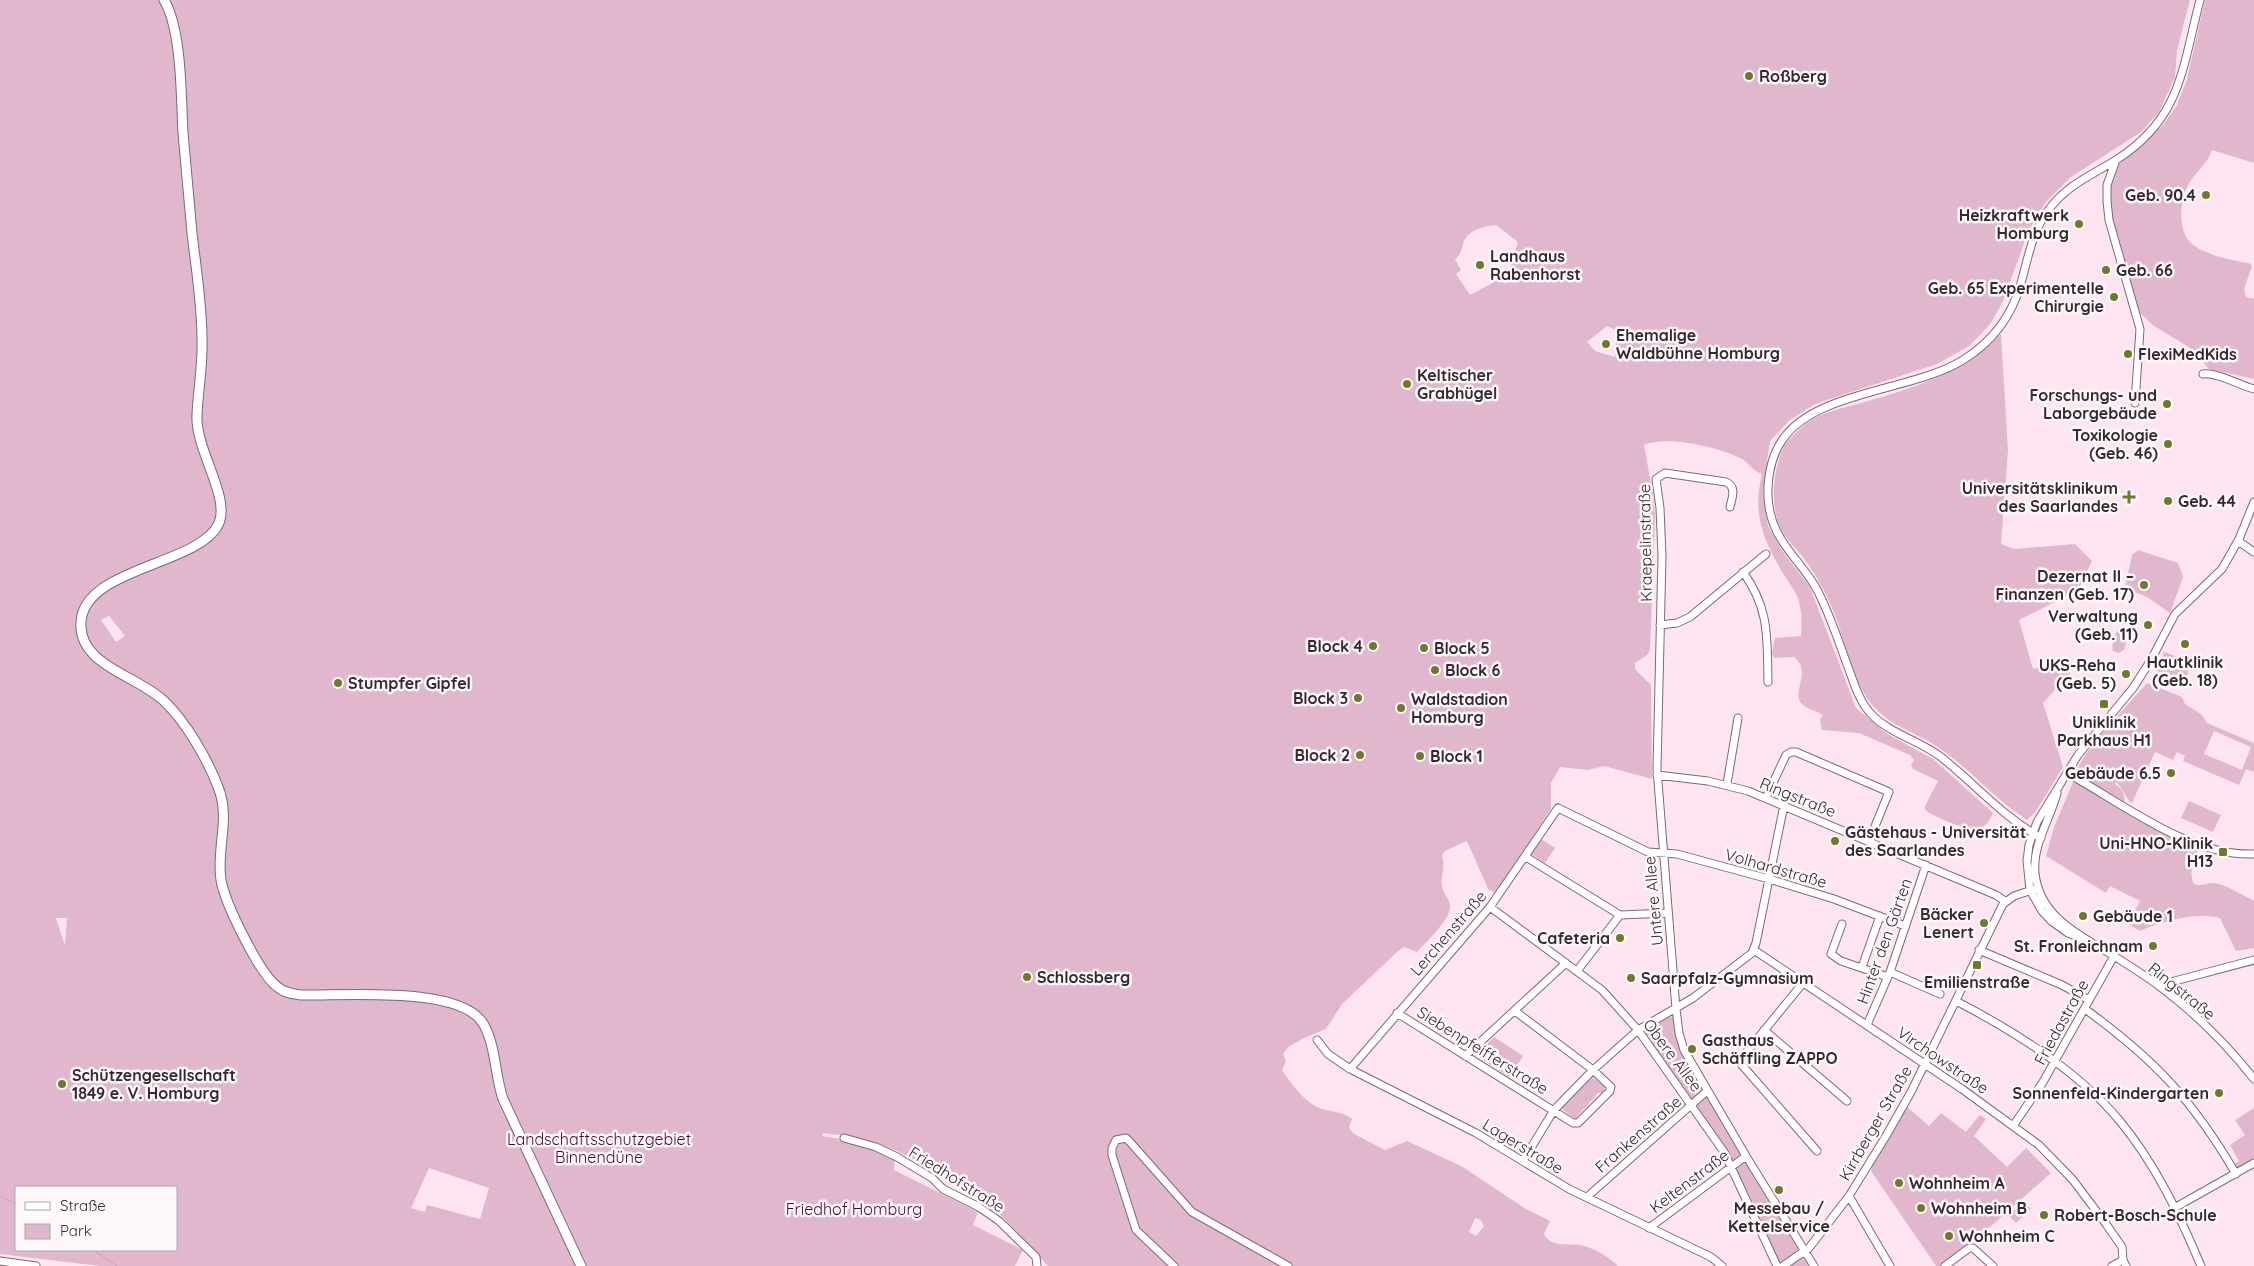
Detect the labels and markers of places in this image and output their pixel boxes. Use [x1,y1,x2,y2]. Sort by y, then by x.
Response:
place label: Roßberg [1759,66,1827,86]
marker: Roßberg [1743,70,1755,82]
place label: Geb. 90.4 [2125,185,2197,205]
marker: Geb. 90.4 [2200,189,2212,201]
place label: Heizkraftwerk Homburg [1959,205,2069,243]
marker: Heizkraftwerk Homburg [2073,218,2085,230]
place label: Landhaus Rabenhorst [1490,246,1581,284]
marker: Landhaus Rabenhorst [1474,259,1486,271]
place label: Geb. 66 [2116,260,2173,280]
marker: Geb. 66 [2100,264,2112,276]
place label: Geb. 65 Experimentelle Chirurgie [1928,278,2104,316]
marker: Geb. 65 Experimentelle Chirurgie [2108,291,2120,303]
place label: Ehemalige Waldbühne Homburg [1616,325,1780,363]
marker: Ehemalige Waldbühne Homburg [1600,338,1612,350]
place label: FlexiMedKids [2138,344,2237,364]
marker: FlexiMedKids [2122,348,2134,360]
place label: Keltischer Grabhügel [1417,365,1497,403]
marker: Keltischer Grabhügel [1401,378,1413,390]
place label: Forschungs- und Laborgebäude [2029,385,2157,423]
marker: Forschungs- und Laborgebäude [2161,398,2173,410]
place label: Toxikologie (Geb. 46) [2072,425,2158,463]
marker: Toxikologie (Geb. 46) [2162,438,2174,450]
place label: Universitätsklinikum des Saarlandes [1962,478,2118,516]
marker: Universitätsklinikum des Saarlandes [2122,490,2136,504]
place label: Geb. 44 [2178,491,2236,511]
marker: Geb. 44 [2162,495,2174,507]
place label: Dezernat II – Finanzen (Geb. 17) [1996,566,2134,604]
marker: Dezernat II – Finanzen (Geb. 17) [2138,579,2150,591]
place label: Verwaltung (Geb. 11) [2048,606,2138,644]
marker: Verwaltung (Geb. 11) [2142,619,2154,631]
place label: Block 4 [1307,636,1364,656]
place label: Block 5 [1434,638,1490,658]
marker: Hautklinik (Geb. 18) [2179,638,2191,650]
marker: Block 4 [1367,640,1379,652]
marker: Block 5 [1418,642,1430,654]
place label: Hautklinik (Geb. 18) [2147,652,2223,690]
place label: UKS-Reha (Geb. 5) [2039,655,2116,693]
place label: Block 6 [1445,660,1500,680]
marker: Block 6 [1429,664,1441,676]
marker: UKS-Reha (Geb. 5) [2120,668,2132,680]
place label: Stumpfer Gipfel [348,673,471,693]
marker: Stumpfer Gipfel [332,677,344,689]
place label: Block 3 [1293,688,1348,708]
place label: Waldstadion Homburg [1411,689,1508,727]
marker: Block 3 [1352,692,1364,704]
marker: Uniklinik Parkhaus H1 [2098,698,2110,710]
marker: Waldstadion Homburg [1395,702,1407,714]
place label: Uniklinik Parkhaus H1 [2057,712,2151,750]
place label: Block 2 [1294,745,1350,765]
place label: Block 1 [1430,746,1483,766]
marker: Block 2 [1354,749,1366,761]
marker: Block 1 [1414,750,1426,762]
place label: Gebäude 6.5 [2065,763,2161,783]
marker: Gebäude 6.5 [2165,767,2177,779]
place label: Gästehaus - Universität des Saarlandes [1845,822,2026,860]
place label: Uni-HNO-Klinik H13 [2099,833,2213,871]
marker: Gästehaus - Universität des Saarlandes [1829,835,1841,847]
marker: Uni-HNO-Klinik H13 [2217,846,2229,858]
place label: Bäcker Lenert [1920,904,1974,942]
place label: Gebäude 1 [2093,906,2173,926]
marker: Gebäude 1 [2077,910,2089,922]
marker: Bäcker Lenert [1978,917,1990,929]
place label: Cafeteria [1537,928,1610,948]
marker: Cafeteria [1614,932,1626,944]
place label: St. Fronleichnam [2014,936,2143,956]
marker: St. Fronleichnam [2147,940,2159,952]
marker: Emilienstraße [1971,959,1983,971]
place label: Schlossberg [1037,967,1130,987]
place label: Saarpfalz-Gymnasium [1641,968,1814,988]
marker: Schlossberg [1021,971,1033,983]
marker: Saarpfalz-Gymnasium [1625,972,1637,984]
place label: Emilienstraße [1924,972,2030,992]
place label: Gasthaus Schäffling ZAPPO [1702,1030,1838,1068]
marker: Gasthaus Schäffling ZAPPO [1686,1043,1698,1055]
place label: Schützengesellschaft 1849 e. V. Homburg [72,1065,236,1103]
marker: Schützengesellschaft 1849 e. V. Homburg [56,1078,68,1090]
place label: Sonnenfeld-Kindergarten [2012,1083,2209,1103]
marker: Sonnenfeld-Kindergarten [2213,1087,2225,1099]
place label: Wohnheim A [1909,1173,2006,1193]
marker: Wohnheim A [1893,1177,1905,1189]
marker: Messebau / Kettelservice [1773,1184,1785,1196]
place label: Messebau / Kettelservice [1728,1198,1830,1236]
place label: Wohnheim B [1931,1198,2027,1218]
marker: Wohnheim B [1915,1202,1927,1214]
place label: Robert-Bosch-Schule [2054,1205,2217,1225]
marker: Robert-Bosch-Schule [2038,1209,2050,1221]
place label: Wohnheim C [1959,1226,2055,1246]
marker: Wohnheim C [1943,1230,1955,1242]

